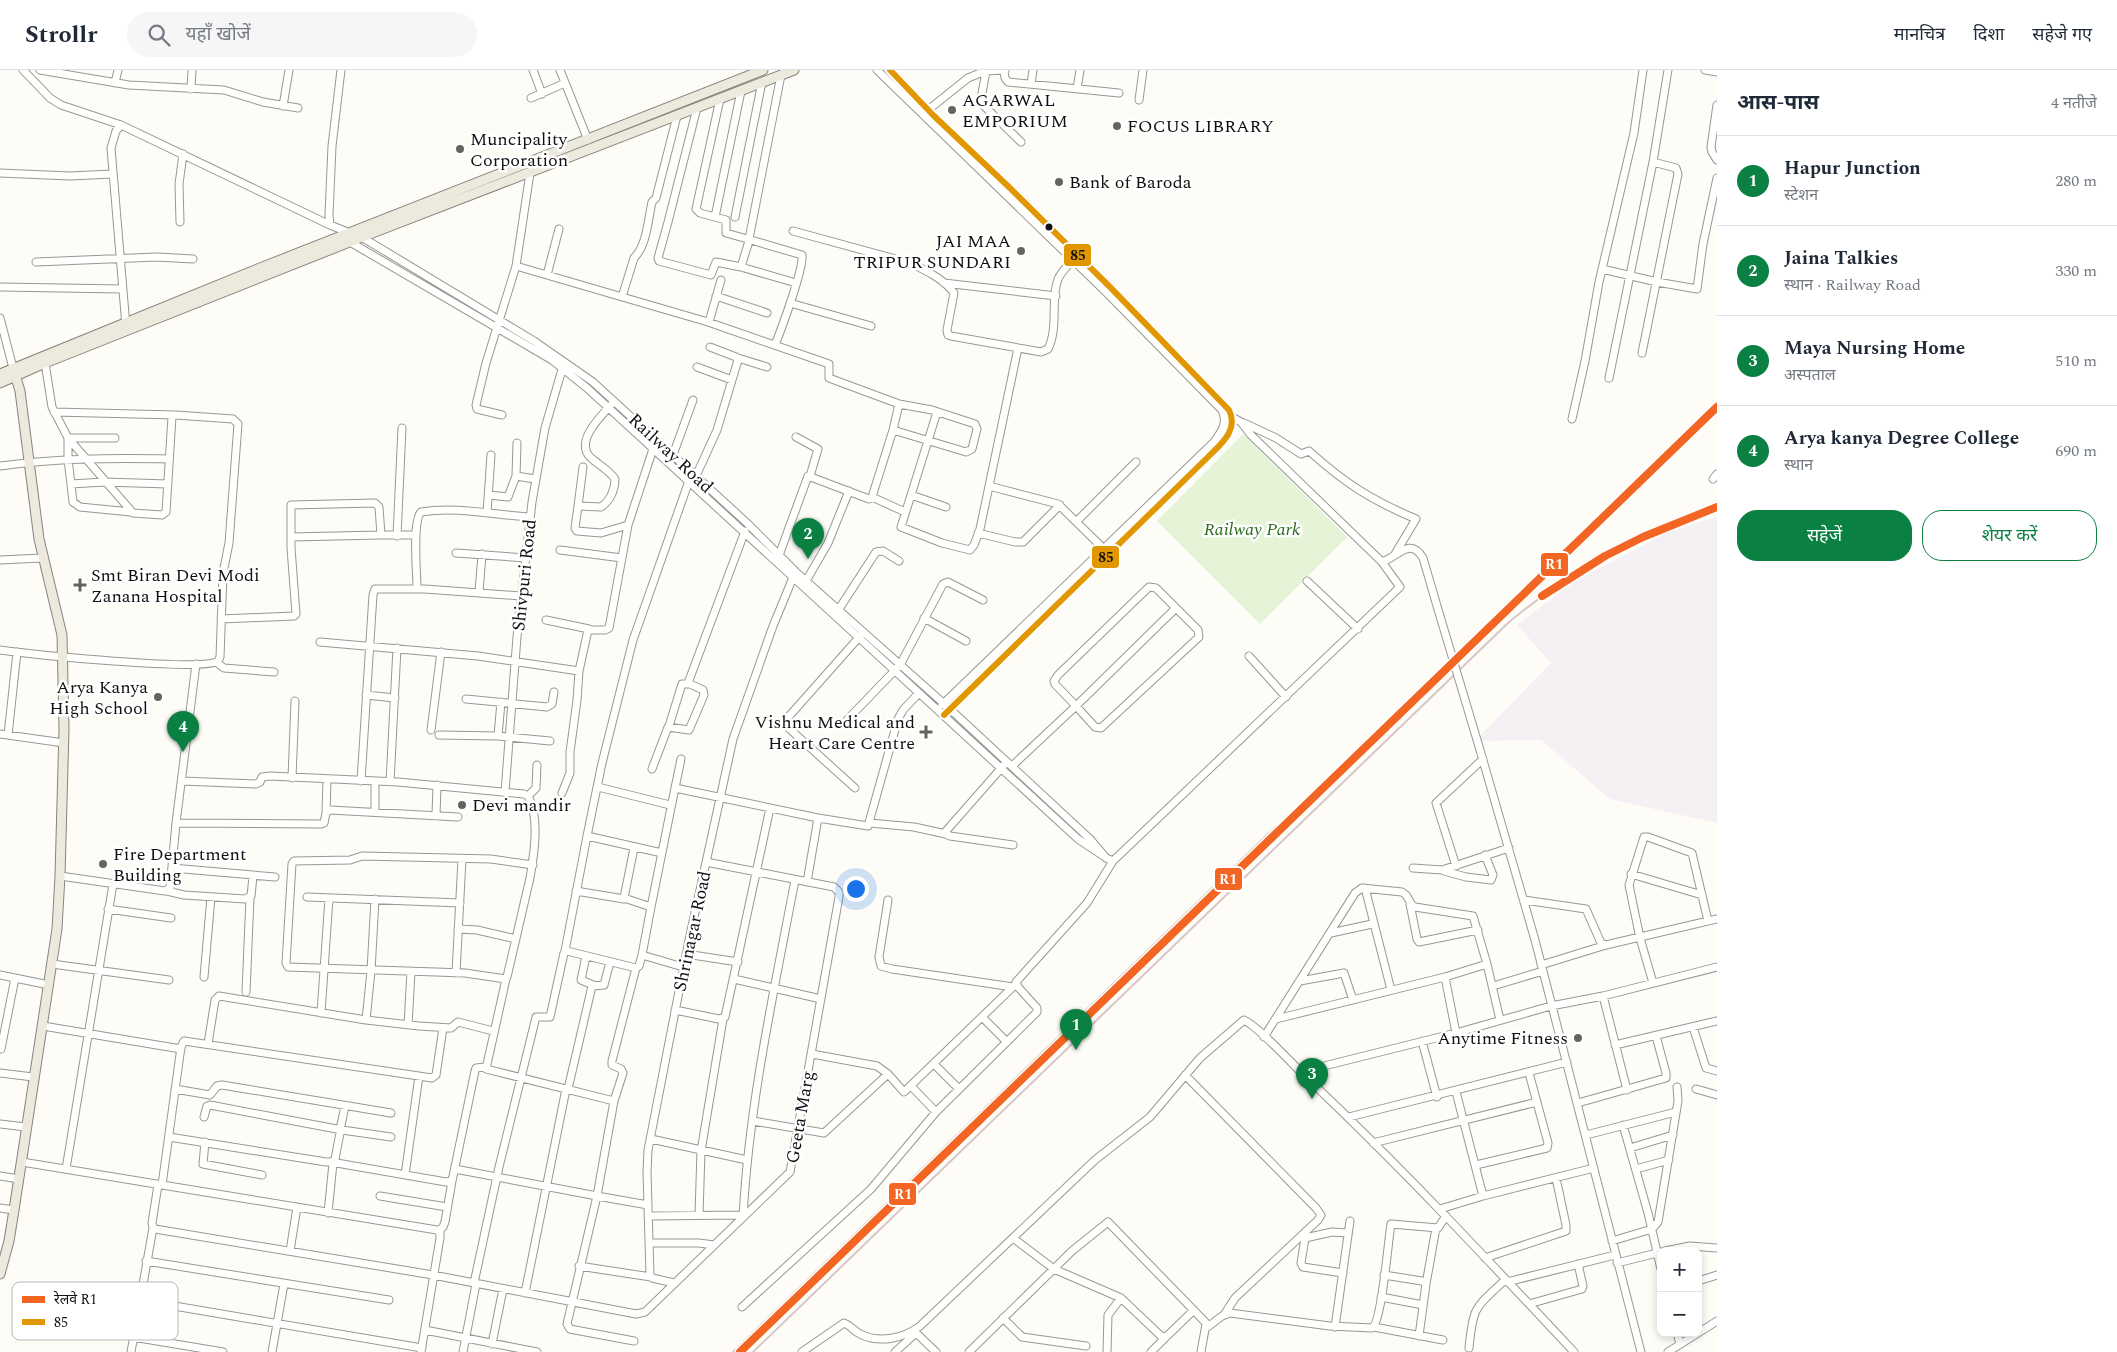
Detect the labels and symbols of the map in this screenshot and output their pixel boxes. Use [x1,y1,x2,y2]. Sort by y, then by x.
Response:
place label: AGARWAL EMPORIUM [962,87,1068,135]
marker: AGARWAL EMPORIUM [946,104,958,116]
place label: FOCUS LIBRARY [1127,113,1274,140]
marker: FOCUS LIBRARY [1111,120,1123,132]
place label: Muncipality Corporation [470,126,568,174]
marker: Muncipality Corporation [454,143,466,155]
place label: Bank of Baroda [1069,169,1192,196]
marker: Bank of Baroda [1053,176,1065,188]
unlabelled marker [1044,222,1054,232]
place label: JAI MAA TRIPUR SUNDARI [854,228,1011,276]
line badge: 85 [1063,243,1092,267]
marker: JAI MAA TRIPUR SUNDARI [1015,245,1027,257]
text: 85 [1070,245,1086,266]
street label: Railway Road [622,407,719,500]
park label: Railway Park [1204,516,1301,543]
street label: Shivpuri Road [505,518,544,632]
pin: 2 [792,518,824,559]
line badge: 85 [1091,545,1120,569]
text: 85 [1098,547,1114,568]
line badge: R1 [1540,552,1569,577]
text: R1 [1545,554,1563,575]
place label: Smt Biran Devi Modi Zanana Hospital [91,562,260,610]
marker: Smt Biran Devi Modi Zanana Hospital [73,578,87,592]
place label: Arya Kanya High School [49,674,148,722]
marker: Arya Kanya High School [152,691,164,703]
place label: Vishnu Medical and Heart Care Centre [755,709,915,757]
pin: 4 [167,711,199,752]
marker: Vishnu Medical and Heart Care Centre [919,725,933,739]
place label: Devi mandir [472,792,571,819]
marker: Devi mandir [456,799,468,811]
place label: Fire Department Building [113,841,246,889]
marker: Fire Department Building [97,858,109,870]
line badge: R1 [1214,867,1243,891]
street label: Shrinagar Road [667,868,718,994]
text: R1 [1219,869,1237,890]
your location [843,876,869,902]
pin: 1 [1060,1009,1092,1050]
place label: Anytime Fitness [1437,1025,1568,1052]
marker: Anytime Fitness [1572,1032,1584,1044]
pin: 3 [1296,1058,1328,1099]
street label: Geeta Marg [779,1068,822,1166]
line badge: R1 [888,1182,917,1206]
text: R1 [894,1184,912,1205]
legend [12,1282,178,1340]
text: रेलवे R1 [54,1289,97,1310]
text: 85 [54,1312,68,1333]

